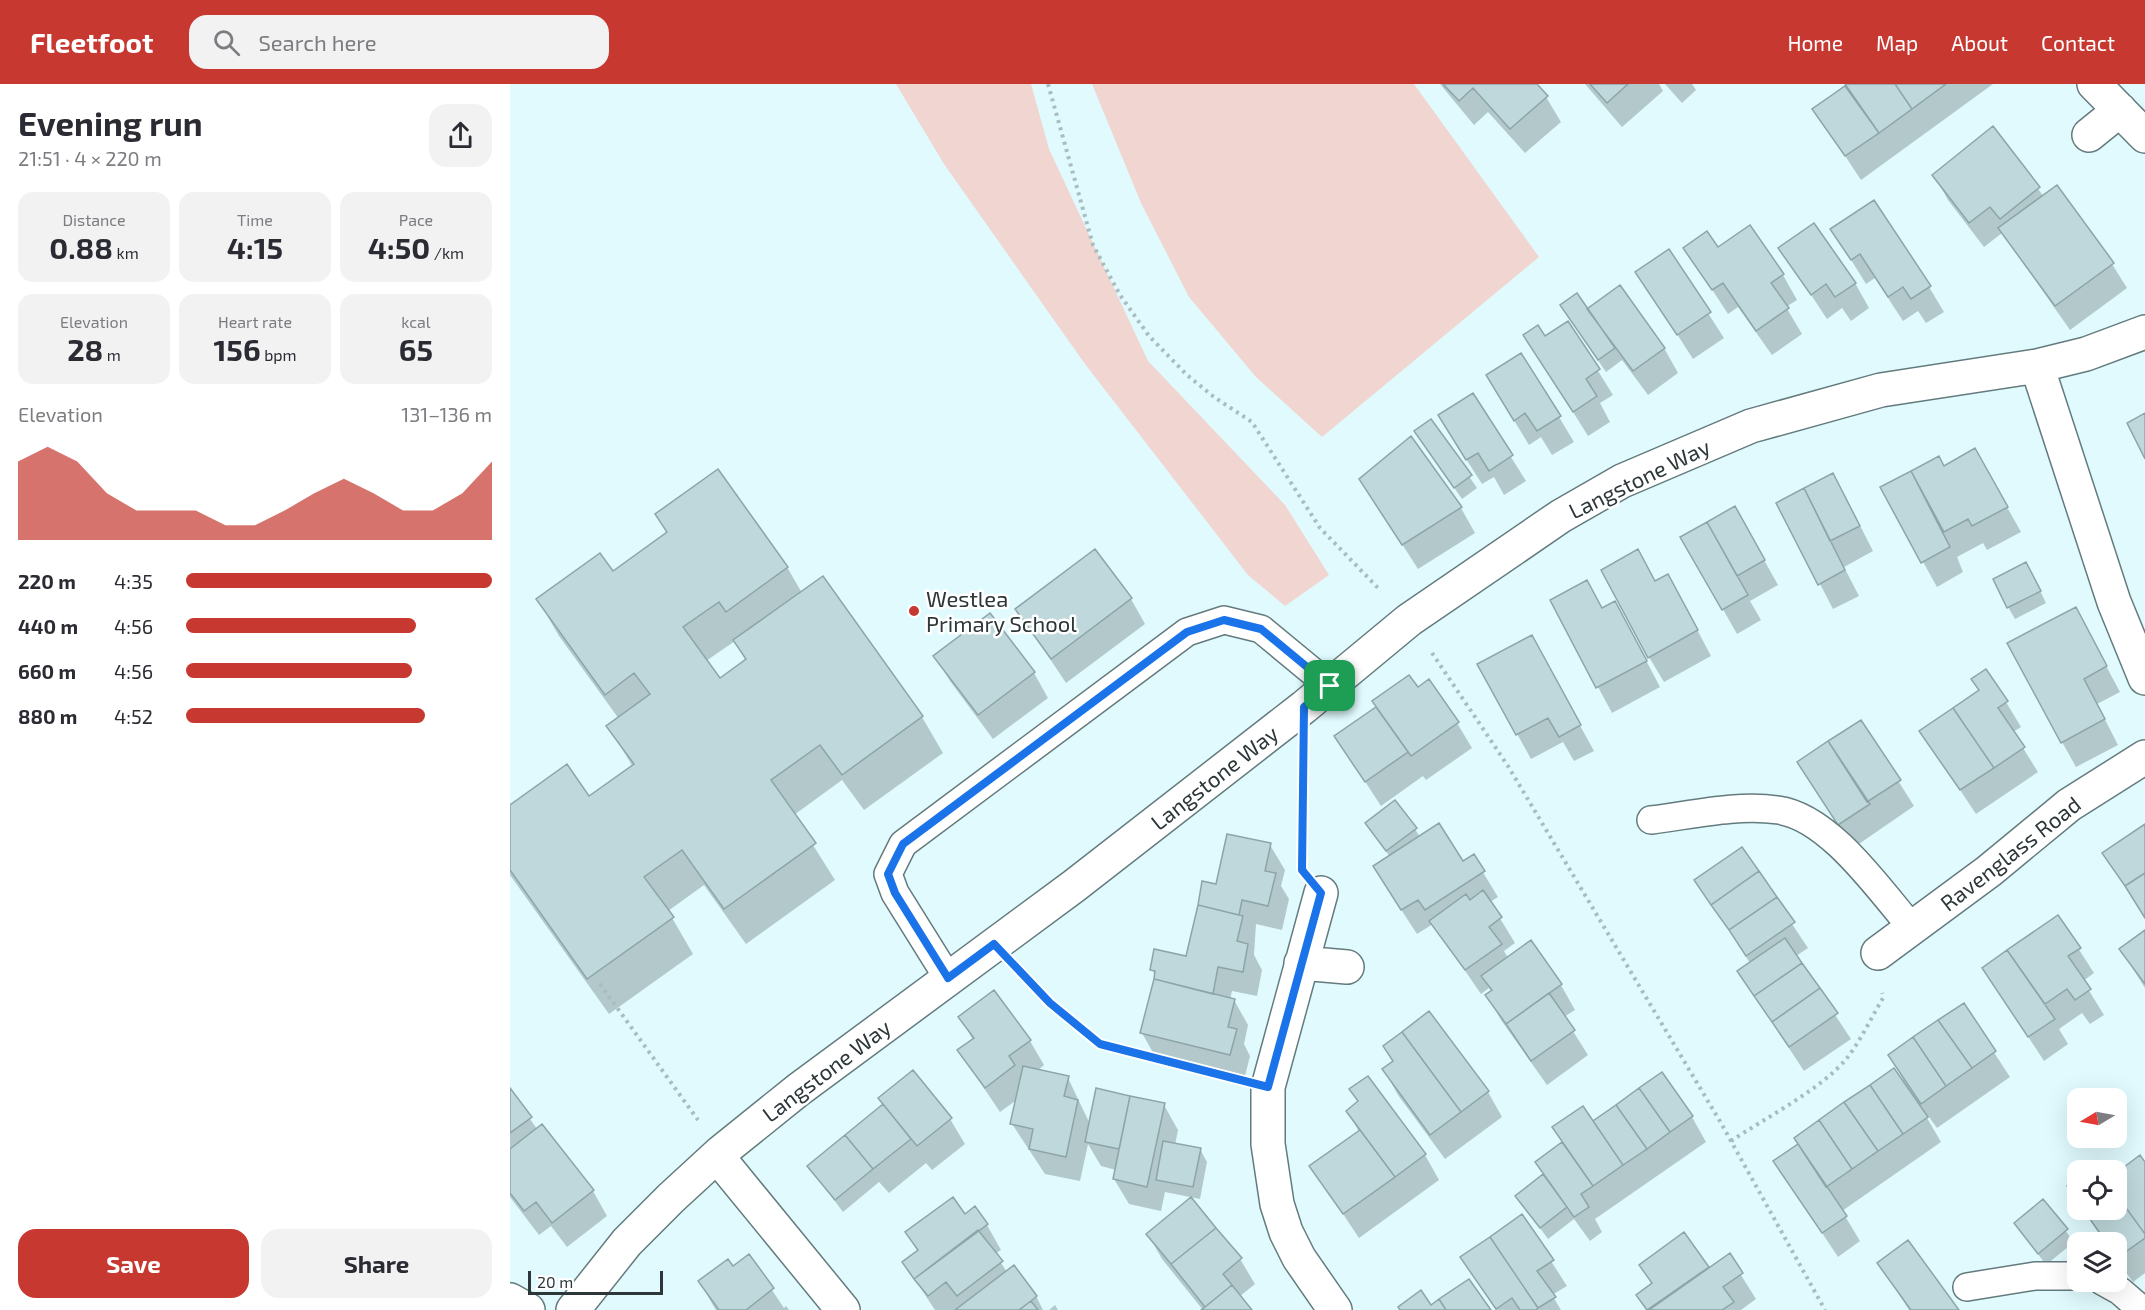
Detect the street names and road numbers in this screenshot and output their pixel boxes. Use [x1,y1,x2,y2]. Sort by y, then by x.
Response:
street label: Langstone Way [1564,432,1714,523]
street label: Langstone Way [1145,719,1283,835]
street label: Ravenglass Road [1935,790,2085,916]
street label: Langstone Way [757,1013,896,1127]

